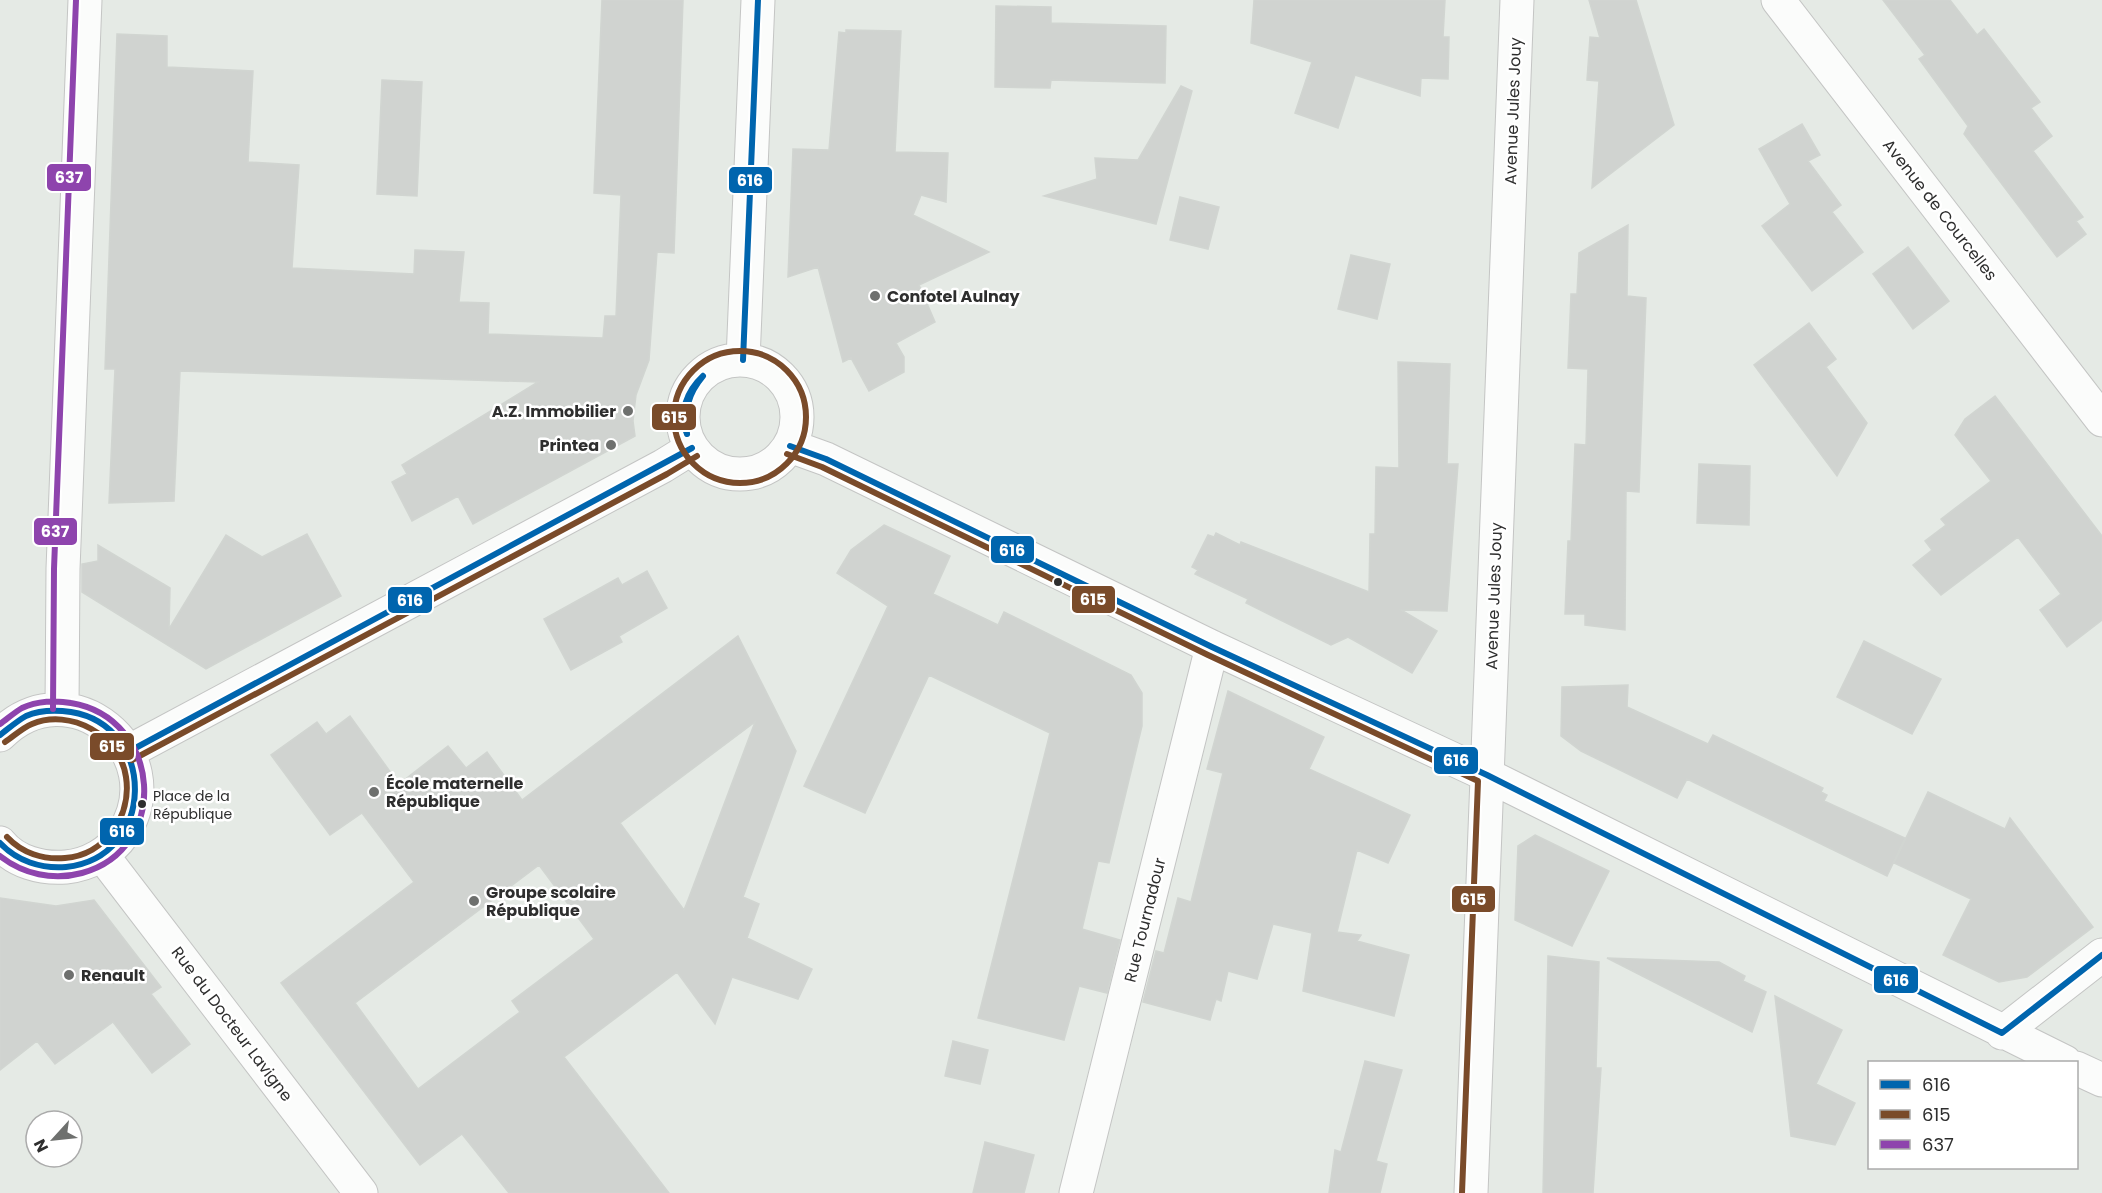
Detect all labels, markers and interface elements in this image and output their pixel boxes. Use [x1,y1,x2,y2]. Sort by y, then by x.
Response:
street label: Avenue Jules Jouy [1499,37,1527,185]
street label: Avenue de Courcelles [1877,134,2003,286]
line badge: 637 [46,163,92,192]
text: 637 [55,166,84,189]
line badge: 616 [728,166,773,194]
text: 616 [737,169,763,192]
place label: Confotel Aulnay [887,285,1021,308]
marker: Confotel Aulnay [868,289,882,303]
place label: A.Z. Immobilier [492,400,616,423]
line badge: 615 [651,403,697,431]
marker: A.Z. Immobilier [621,404,635,418]
text: 615 [661,406,687,429]
place label: Printea [539,434,599,457]
marker: Printea [604,438,618,452]
line badge: 637 [33,517,78,546]
text: 637 [41,520,70,543]
street label: Avenue Jules Jouy [1480,522,1508,670]
line badge: 616 [990,535,1035,564]
text: 616 [999,539,1025,562]
unlabelled marker [1052,576,1064,588]
line badge: 615 [1071,585,1116,614]
line badge: 616 [387,586,433,614]
text: 615 [1080,588,1106,611]
text: 616 [397,589,423,612]
line badge: 615 [89,732,135,761]
text: 615 [99,735,125,758]
line badge: 616 [1433,746,1479,775]
text: 616 [1443,749,1469,772]
place label: École maternelle République [386,772,524,813]
marker: École maternelle République [367,785,381,799]
place label: Place de la République [153,786,232,824]
marker: Place de la République [136,798,148,810]
line badge: 616 [99,817,145,846]
text: 616 [109,820,135,843]
street label: Rue Tournadour [1118,855,1172,985]
place label: Groupe scolaire République [486,881,616,922]
line badge: 615 [1451,885,1496,913]
text: 615 [1460,888,1486,911]
marker: Groupe scolaire République [467,894,481,908]
street label: Rue du Docteur Lavigne [166,942,298,1106]
place label: Renault [81,964,145,987]
line badge: 616 [1873,965,1919,994]
marker: Renault [62,968,76,982]
text: 616 [1883,969,1909,992]
legend [1868,1061,2078,1169]
text: 616 [1922,1072,1951,1097]
text: 615 [1922,1102,1951,1127]
north arrow [24,1109,84,1169]
text: 637 [1922,1132,1954,1157]
text: N [28,1135,54,1156]

